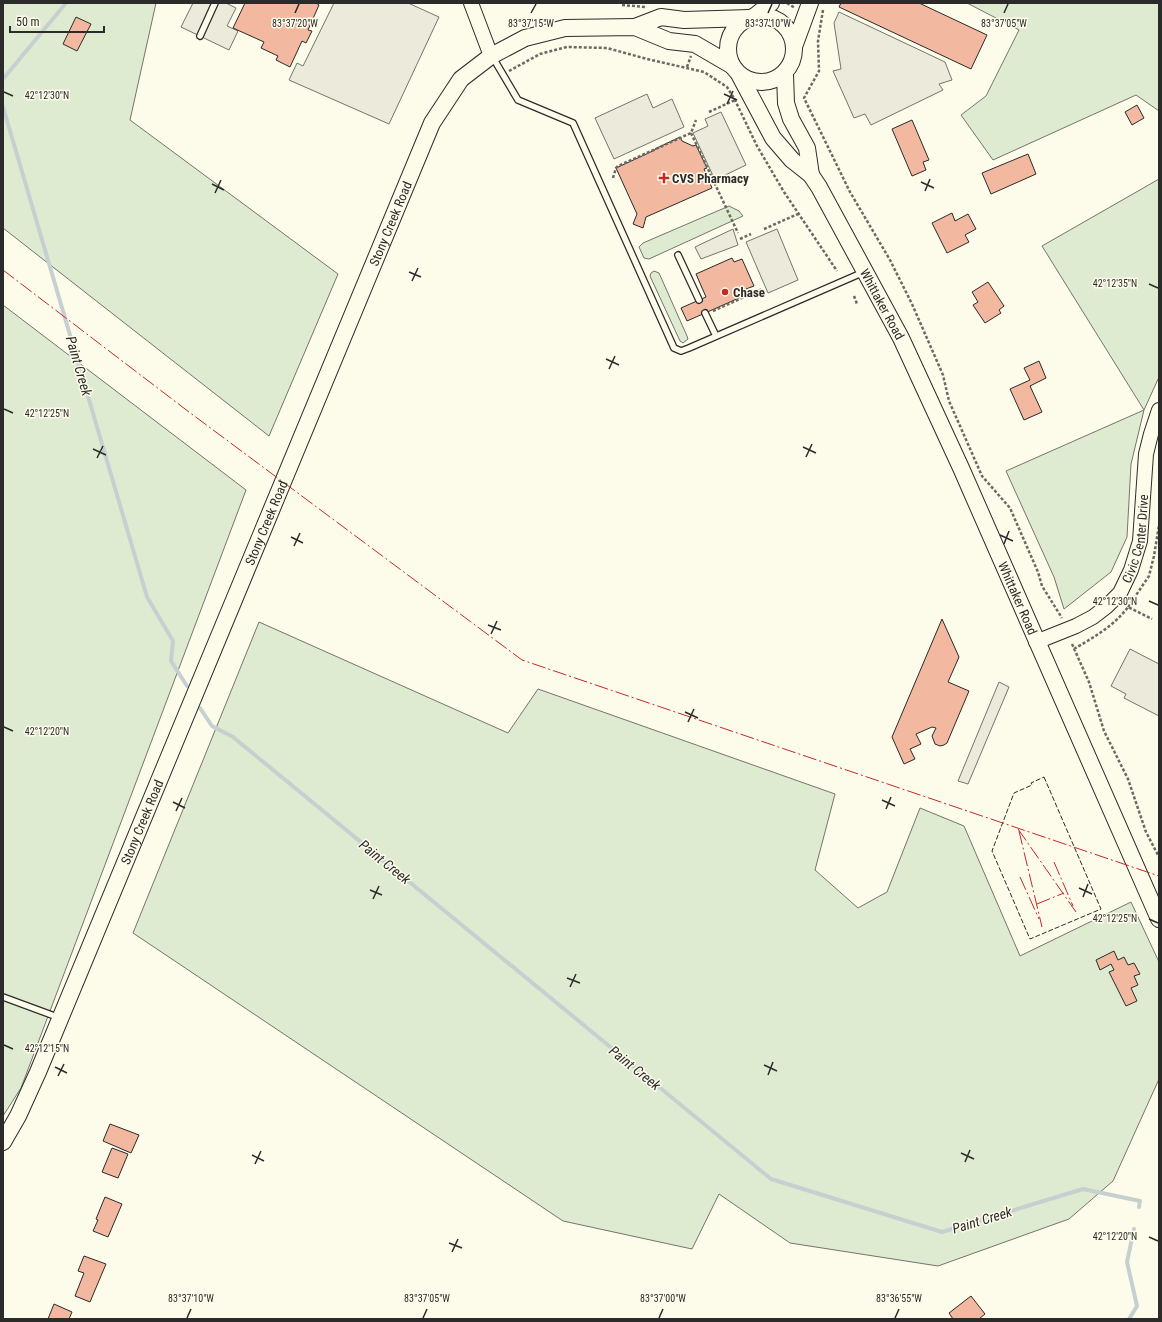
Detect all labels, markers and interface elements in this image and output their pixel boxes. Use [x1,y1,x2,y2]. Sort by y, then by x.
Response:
scale bar [10,8,104,34]
text: 50 m [16,15,40,29]
text: 83°37'20"W [272,18,318,29]
text: 83°37'15"W [508,18,554,29]
text: 83°37'10"W [745,18,791,29]
text: 83°37'05"W [981,18,1027,29]
text: 42°12'30"N [25,90,69,101]
place label: CVS Pharmacy [672,171,749,186]
marker: CVS Pharmacy [659,173,669,183]
street label: Stony Creek Road [366,179,414,268]
street label: Whittaker Road [857,266,908,342]
text: 42°12'35"N [1093,278,1137,289]
place label: Chase [733,285,765,300]
marker: Chase [720,287,730,297]
water label: Paint Creek [63,334,95,399]
text: 42°12'25"N [25,408,69,419]
street label: Stony Creek Road [242,478,290,567]
street label: Civic Center Drive [1119,494,1151,585]
street label: Whittaker Road [996,559,1041,637]
text: 42°12'30"N [1093,596,1137,607]
text: 42°12'20"N [25,726,69,737]
street label: Stony Creek Road [118,778,166,867]
water label: Paint Creek [356,836,415,888]
text: 42°12'25"N [1093,913,1137,924]
water label: Paint Creek [606,1042,665,1094]
text: 42°12'15"N [25,1043,69,1054]
water label: Paint Creek [950,1203,1015,1237]
text: 42°12'20"N [1093,1231,1137,1242]
text: 83°37'10"W [168,1293,214,1304]
text: 83°37'05"W [404,1293,450,1304]
text: 83°37'00"W [640,1293,686,1304]
text: 83°36'55"W [876,1293,922,1304]

